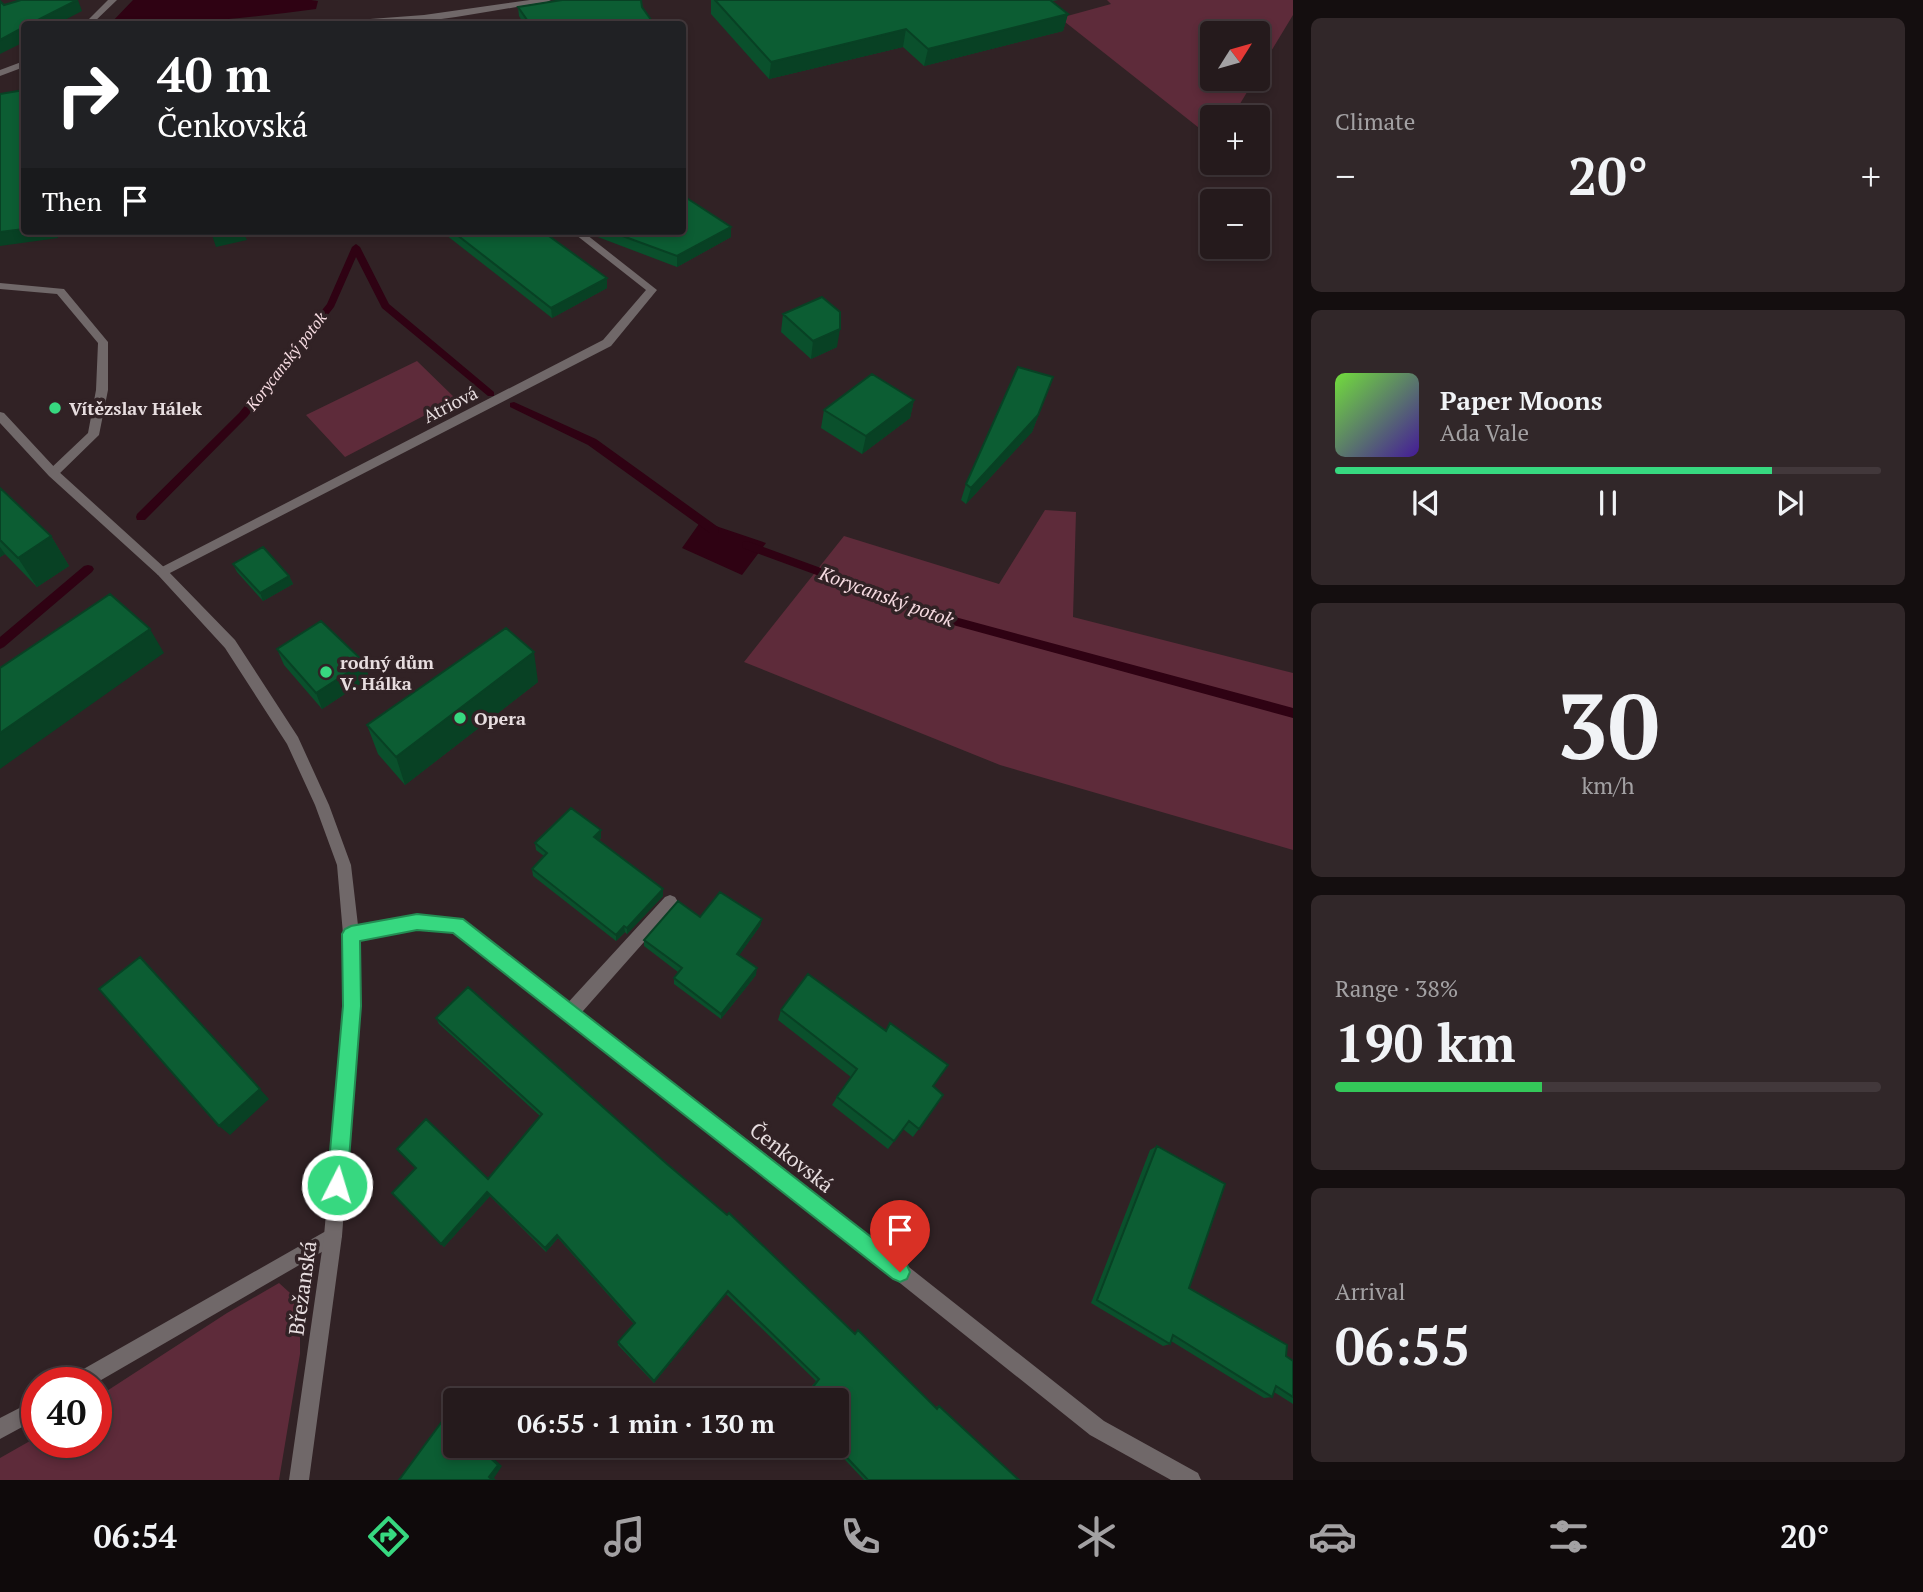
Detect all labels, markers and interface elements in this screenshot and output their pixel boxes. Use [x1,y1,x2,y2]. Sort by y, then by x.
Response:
north arrow [1200,21,1270,91]
map controls [1200,21,1270,259]
text: 40 m [157,41,271,106]
icon: right [42,49,133,140]
text: Čenkovská [157,104,308,146]
button: + [1200,105,1270,175]
text: Climate [1335,106,1415,137]
text: 20° [1568,141,1648,210]
text: − [1335,151,1355,201]
text: + [1861,151,1881,201]
icon: arrive [116,182,154,220]
text: Then [42,184,102,218]
button: − [1200,189,1270,259]
water label: Korycanský potok [240,307,332,416]
street label: Atriová [419,380,481,428]
text: Paper Moons [1440,383,1603,417]
place label: Vítězslav Hálek [69,396,202,420]
marker: Vítězslav Hálek [47,400,63,416]
text: Ada Vale [1440,417,1529,448]
icon: previous [1407,484,1445,522]
icon: pause [1589,484,1627,522]
icon: next [1771,484,1809,522]
water label: Korycanský potok [815,560,959,632]
place label: rodný dům V. Hálka [340,650,434,695]
marker: rodný dům V. Hálka [318,664,334,680]
text: 30 [1557,664,1659,785]
place label: Opera [474,706,526,730]
marker: Opera [452,710,468,726]
text: km/h [1581,770,1635,801]
text: Range · 38% [1335,973,1458,1004]
text: 190 km [1335,1008,1516,1077]
street label: Čenkovská [744,1115,840,1199]
position arrow [300,1148,374,1222]
pin [870,1200,930,1272]
icon: arrive [881,1211,919,1249]
street label: Břežanská [282,1239,323,1337]
text: Arrival [1335,1276,1406,1307]
text: 06:55 [1335,1311,1470,1380]
speed limit sign: 40 [21,1367,112,1458]
text: 06:55 · 1 min · 130 m [517,1406,775,1440]
icon: directions [364,1512,413,1561]
icon: music [600,1512,649,1561]
icon: phone [836,1512,885,1561]
icon: climate [1072,1512,1121,1561]
icon: car [1308,1512,1357,1561]
icon: filters [1544,1512,1593,1561]
text: 06:54 [94,1515,177,1557]
text: 20° [1780,1515,1829,1557]

